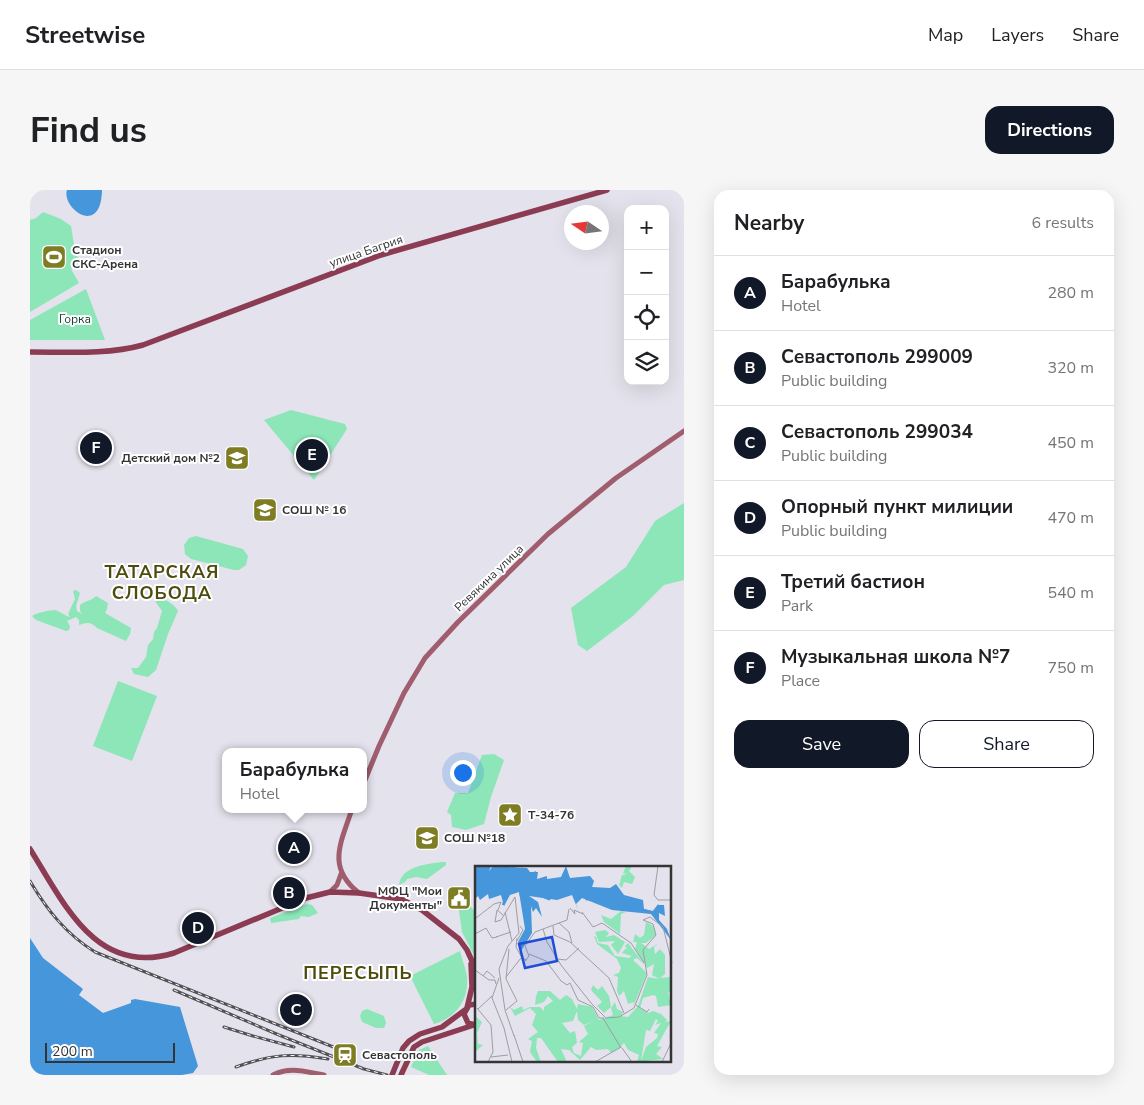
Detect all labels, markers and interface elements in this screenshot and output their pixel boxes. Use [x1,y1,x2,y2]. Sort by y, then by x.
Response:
text: Streetwise [25,19,145,51]
text: Map [928,23,963,47]
text: Layers [991,23,1044,47]
text: Share [1072,23,1119,47]
button: Directions [985,106,1114,154]
text: Find us [30,107,147,154]
north arrow [564,205,609,250]
map controls [624,205,669,385]
button: + [624,205,669,250]
text: Nearby [734,209,804,237]
text: 6 results [1032,212,1094,234]
street label: улица Багрия [327,231,405,271]
place label: Стадион СКС-Арена [72,242,138,272]
sports icon: Стадион СКС-Арена [41,244,67,270]
button: − [624,250,669,295]
text: Барабулька [781,269,891,295]
text: A [744,282,756,304]
text: 280 m [1047,282,1094,304]
button: locate [624,295,669,340]
text: Hotel [781,295,821,317]
park label: Горка [59,311,91,327]
button: layers [624,340,669,385]
text: Севастополь 299009 [781,344,973,370]
text: B [744,357,756,379]
text: 320 m [1047,357,1094,379]
text: Public building [781,370,887,392]
text: Севастополь 299034 [781,419,973,445]
pin: F [80,429,112,467]
text: C [745,432,755,454]
text: 450 m [1047,432,1094,454]
pin: E [296,436,328,474]
school or university icon: Детский дом №2 [224,445,250,471]
text: Public building [781,445,887,467]
place label: Детский дом №2 [121,450,220,466]
text: Опорный пункт милиции [781,494,1013,520]
school or university icon: СОШ № 16 [252,497,278,523]
place label: СОШ № 16 [282,502,346,518]
text: D [744,507,756,529]
text: 470 m [1047,507,1094,529]
text: Public building [781,520,887,542]
street label: Ревякина улица [451,541,527,615]
district label: ТАТАРСКАЯ СЛОБОДА [104,560,220,605]
text: Третий бастион [781,569,925,595]
text: E [745,582,755,604]
text: 540 m [1047,582,1094,604]
text: Park [781,595,813,617]
text: Музыкальная школа №7 [781,644,1010,670]
text: F [746,657,755,679]
text: 750 m [1047,657,1094,679]
text: Place [781,670,820,692]
button: Save [734,720,909,768]
button: Share [919,720,1094,768]
popup [222,748,367,813]
text: Барабулька [240,757,349,783]
your location [450,760,476,786]
text: Hotel [240,783,279,805]
place icon: Т-34-76 [497,802,523,828]
place label: Т-34-76 [528,807,574,823]
school or university icon: СОШ №18 [414,825,440,851]
pin: A [278,829,310,867]
place label: СОШ №18 [444,830,505,846]
inset map [475,866,672,1062]
pin: B [273,874,305,912]
place label: МФЦ "Мои Документы" [370,883,442,913]
public building icon: МФЦ "Мои Документы" [446,885,472,911]
pin: D [182,909,214,947]
district label: ПЕРЕСЫПЬ [303,961,413,985]
pin: C [280,991,312,1029]
scale bar [45,1040,175,1063]
text: 200 m [52,1042,93,1061]
station icon: Севастополь [332,1042,358,1068]
place label: Севастополь [362,1047,437,1063]

